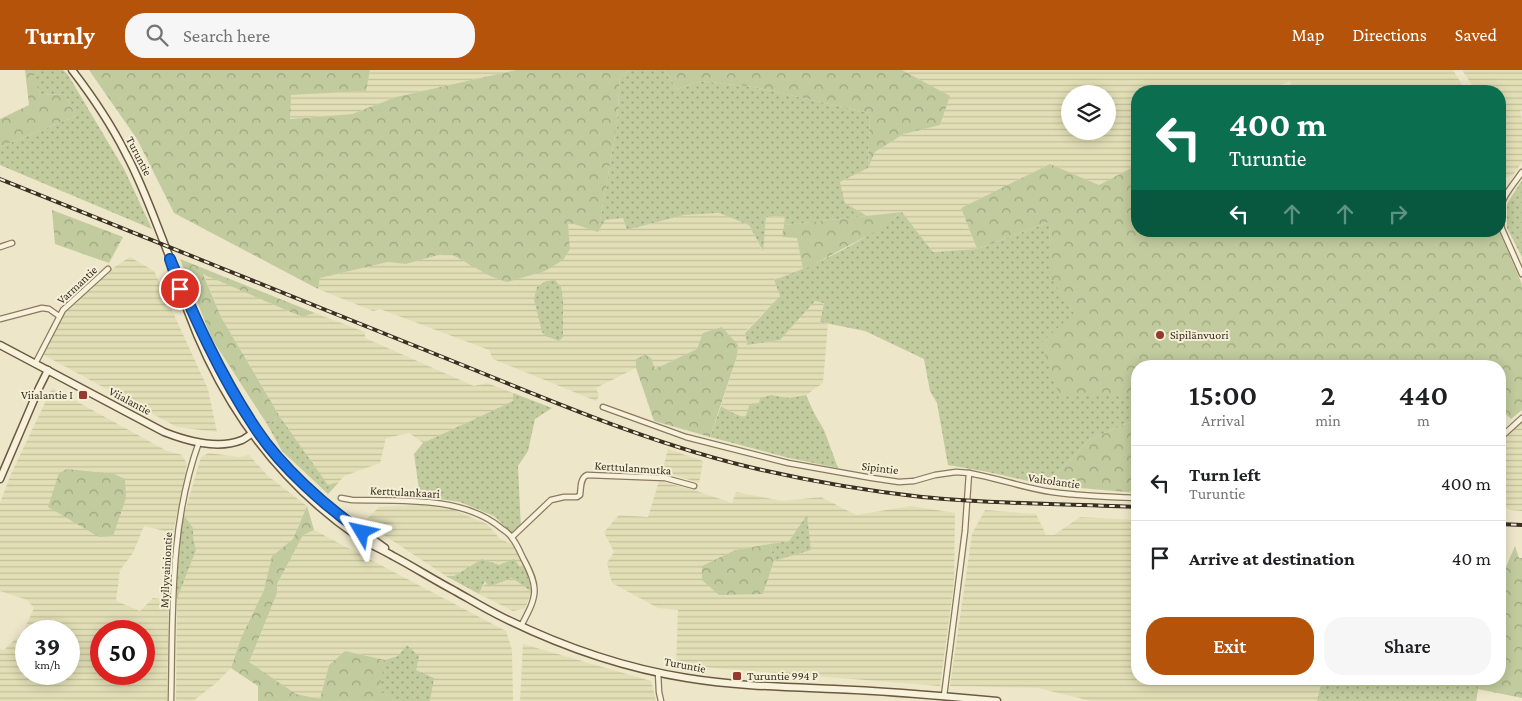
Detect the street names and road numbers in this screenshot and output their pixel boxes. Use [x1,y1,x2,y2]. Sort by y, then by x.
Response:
street label: Turuntie [123,134,155,178]
street label: Varmantie [54,263,100,307]
street label: Viialantie [106,384,154,418]
street label: Kerttulanmutka [594,458,672,478]
street label: Sipintie [861,459,899,477]
street label: Valtolantie [1027,470,1081,492]
street label: Kerttulankaari [370,483,440,501]
street label: Myllyvainiontie [157,532,175,608]
street label: Turuntie [663,654,707,676]

